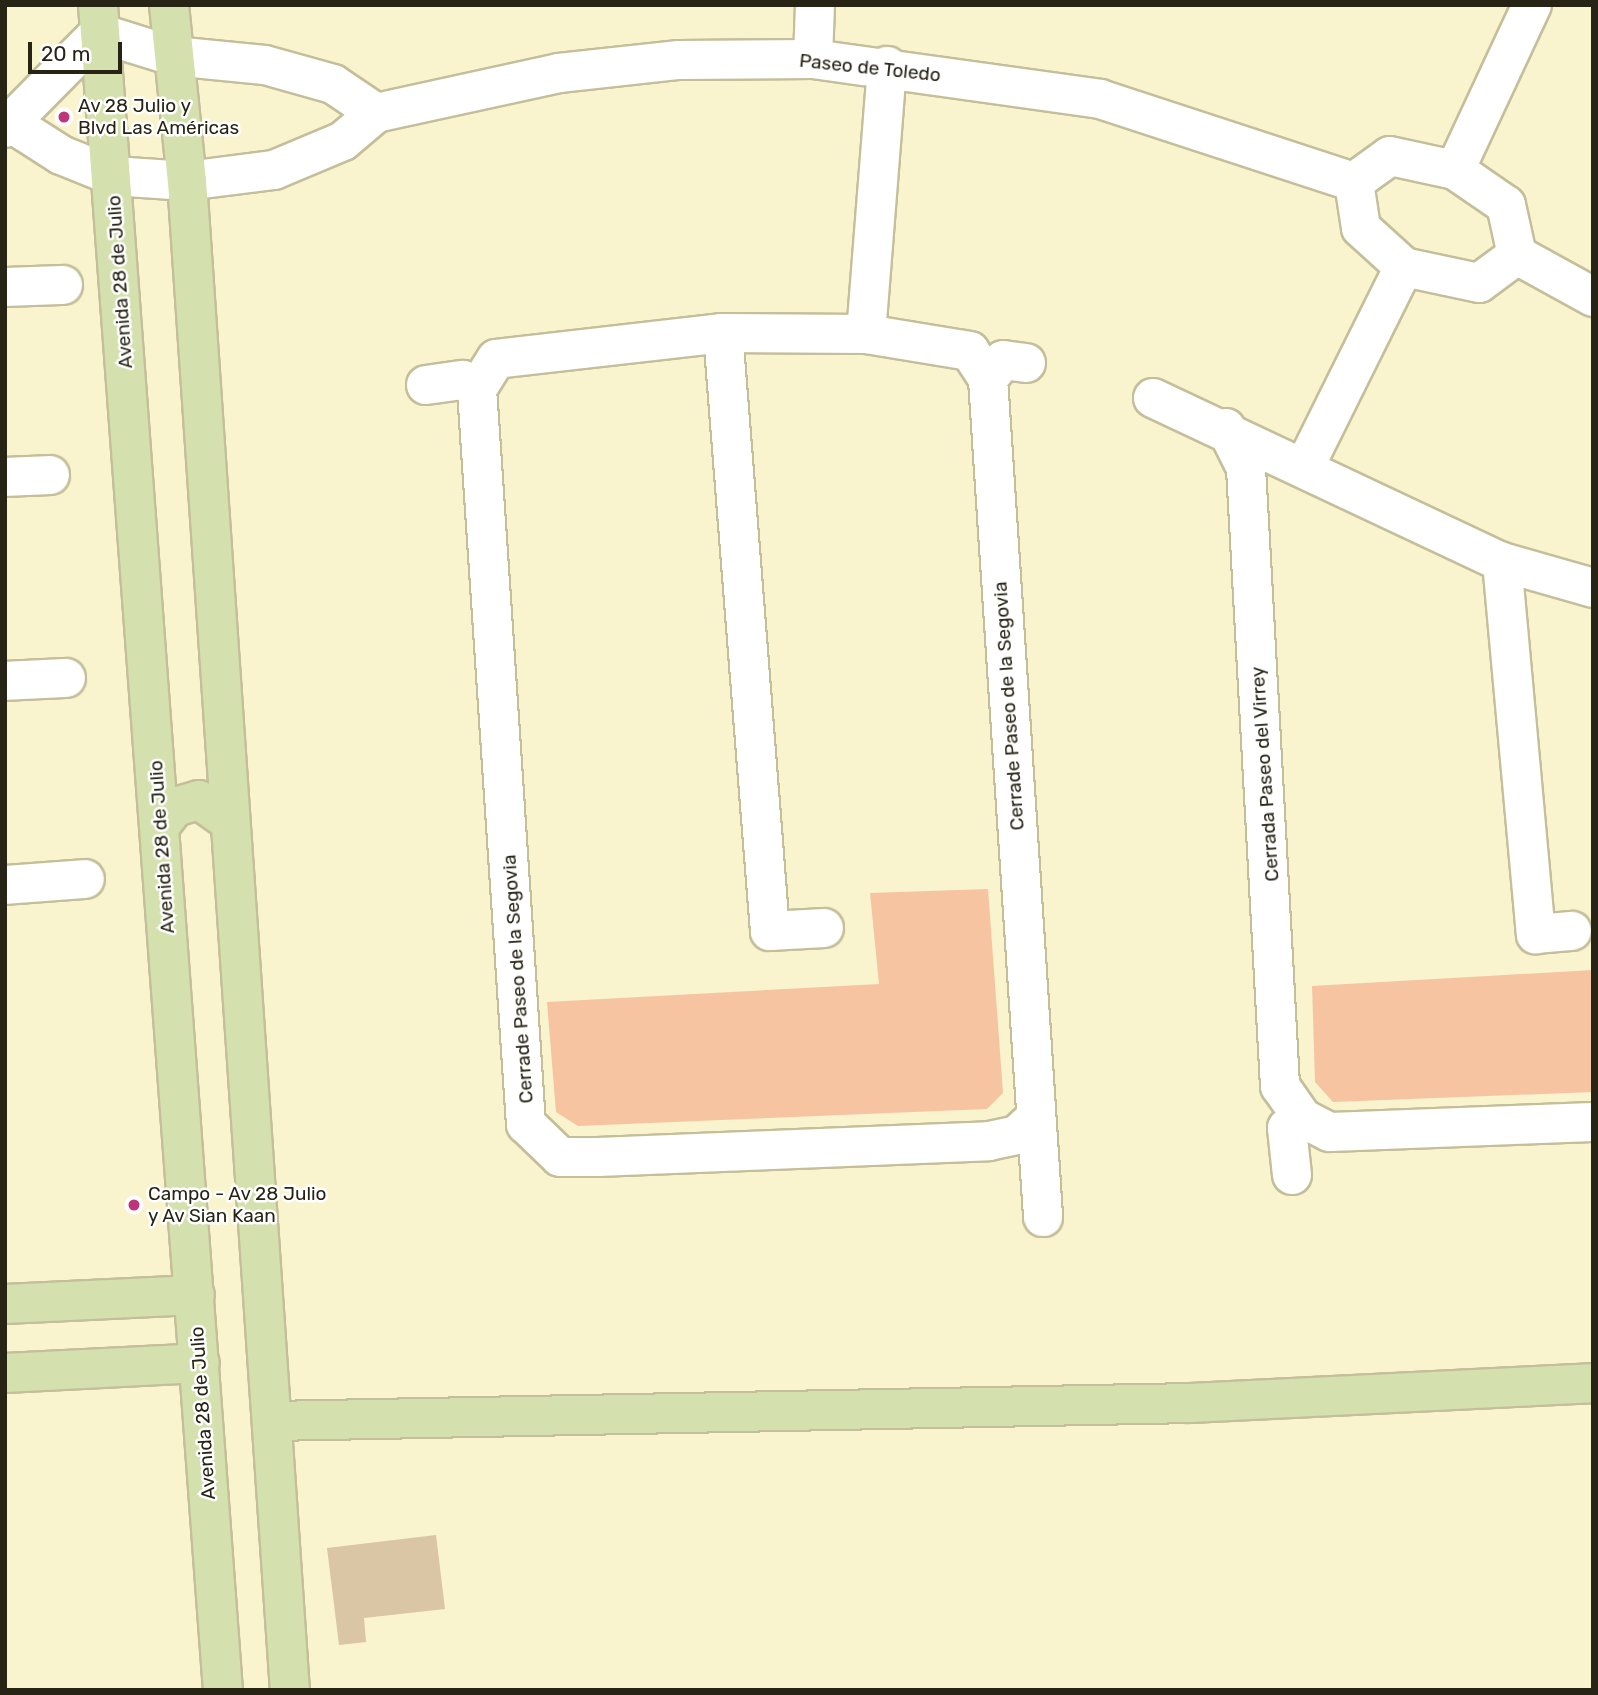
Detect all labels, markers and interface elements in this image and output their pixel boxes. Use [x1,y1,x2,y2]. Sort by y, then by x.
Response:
scale bar [32,28,126,72]
text: 20 m [41,41,90,66]
street label: Paseo de Toledo [798,49,942,87]
place label: Av 28 Julio y Blvd Las Américas [78,95,240,139]
marker: Av 28 Julio y Blvd Las Américas [56,109,72,125]
street label: Avenida 28 de Julio [103,195,137,369]
street label: Cerrade Paseo de la Segovia [989,581,1029,831]
street label: Cerrada Paseo del Virrey [1246,665,1284,883]
street label: Avenida 28 de Julio [145,760,179,934]
street label: Cerrade Paseo de la Segovia [498,854,538,1104]
place label: Campo - Av 28 Julio y Av Sian Kaan [148,1183,328,1227]
marker: Campo - Av 28 Julio y Av Sian Kaan [126,1197,142,1213]
street label: Avenida 28 de Julio [186,1326,220,1500]

